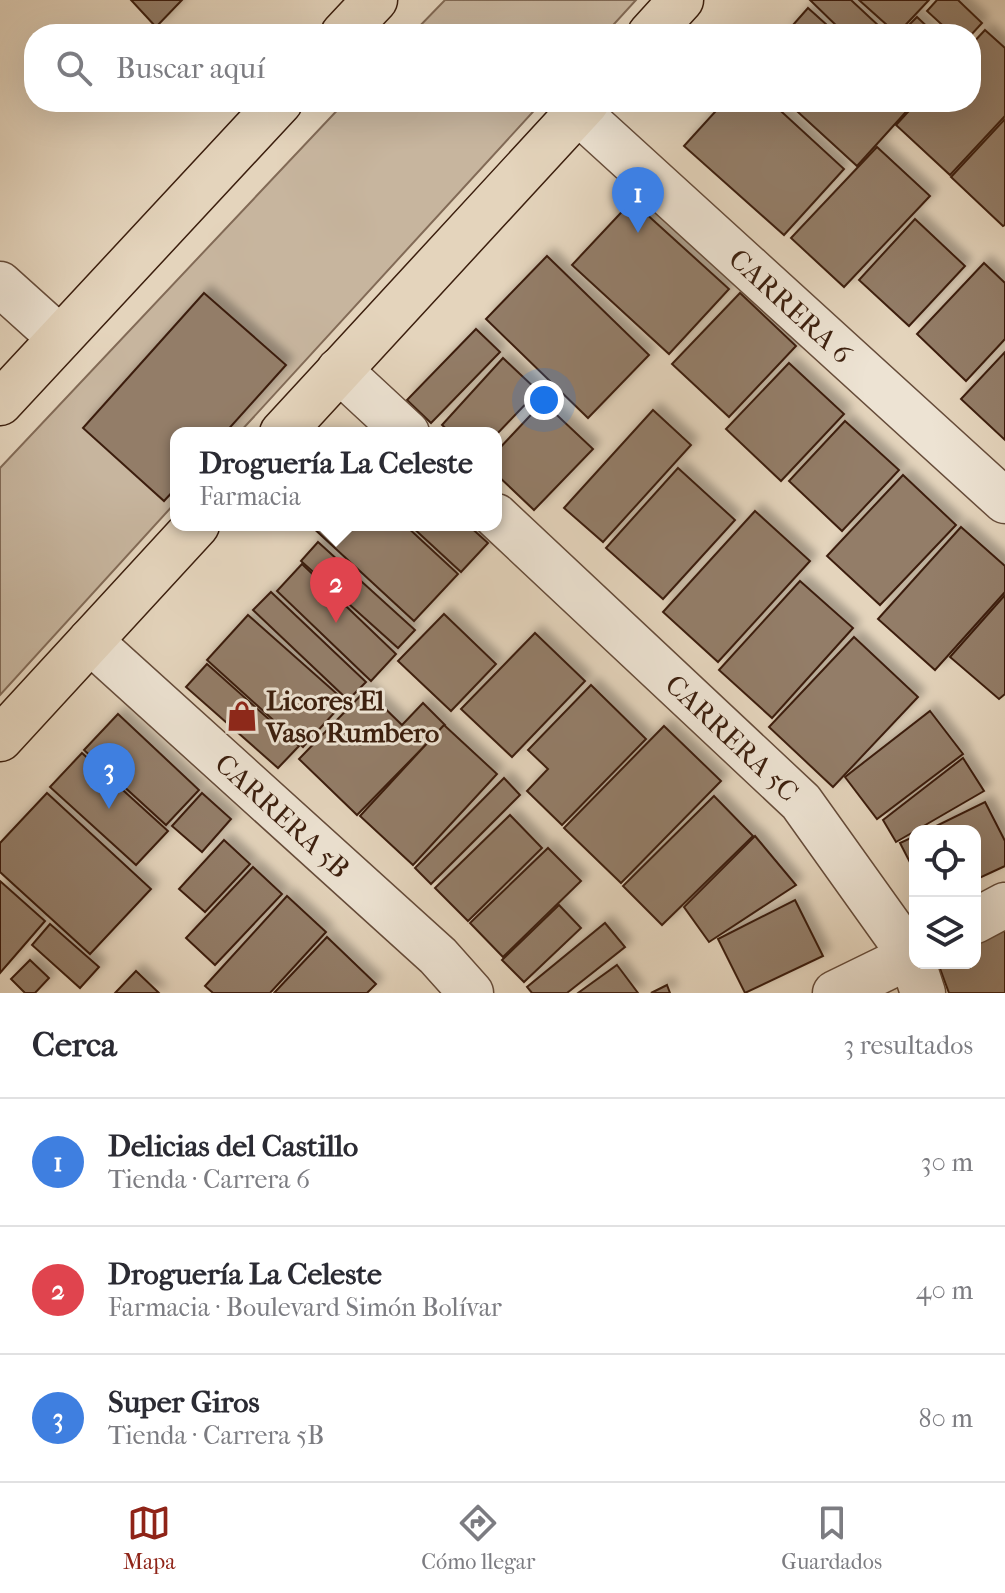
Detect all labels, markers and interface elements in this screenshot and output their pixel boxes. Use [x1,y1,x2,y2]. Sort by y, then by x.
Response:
search box [24,24,981,112]
icon: search [52,46,96,90]
text: Buscar aquí [116,51,265,86]
pin: 1 [612,167,664,233]
street label: CARRERA 6 [722,242,859,371]
your location [524,380,564,420]
popup [170,427,502,531]
text: Droguería La Celeste [199,446,473,481]
text: Farmacia [199,481,301,512]
pin: 2 [310,557,362,623]
street label: CARRERA 5C [659,668,805,808]
place label: Licores El Vaso Rumbero [265,684,439,749]
shop icon: Licores El Vaso Rumbero [225,699,259,733]
pin: 3 [83,743,135,809]
street label: CARRERA 5B [209,747,356,885]
map controls [909,825,981,969]
button: locate [909,825,981,897]
button: layers [909,897,981,969]
text: Cerca [32,1025,117,1065]
text: 3 resultados [843,1030,973,1061]
text: Delicias del Castillo [108,1129,358,1164]
text: 1 [53,1147,63,1178]
text: 30 m [921,1147,973,1178]
text: Tienda · Carrera 6 [108,1164,310,1195]
text: Droguería La Celeste [108,1257,382,1292]
text: 2 [51,1275,65,1306]
text: 40 m [916,1275,973,1306]
text: Farmacia · Boulevard Simón Bolívar [108,1292,502,1323]
text: Super Giros [108,1385,260,1420]
text: 3 [53,1403,63,1434]
text: 80 m [918,1403,973,1434]
text: Tienda · Carrera 5B [108,1420,324,1451]
tab: Mapa [123,1501,175,1575]
tab: Cómo llegar [421,1501,535,1575]
tab: Guardados [781,1501,882,1575]

